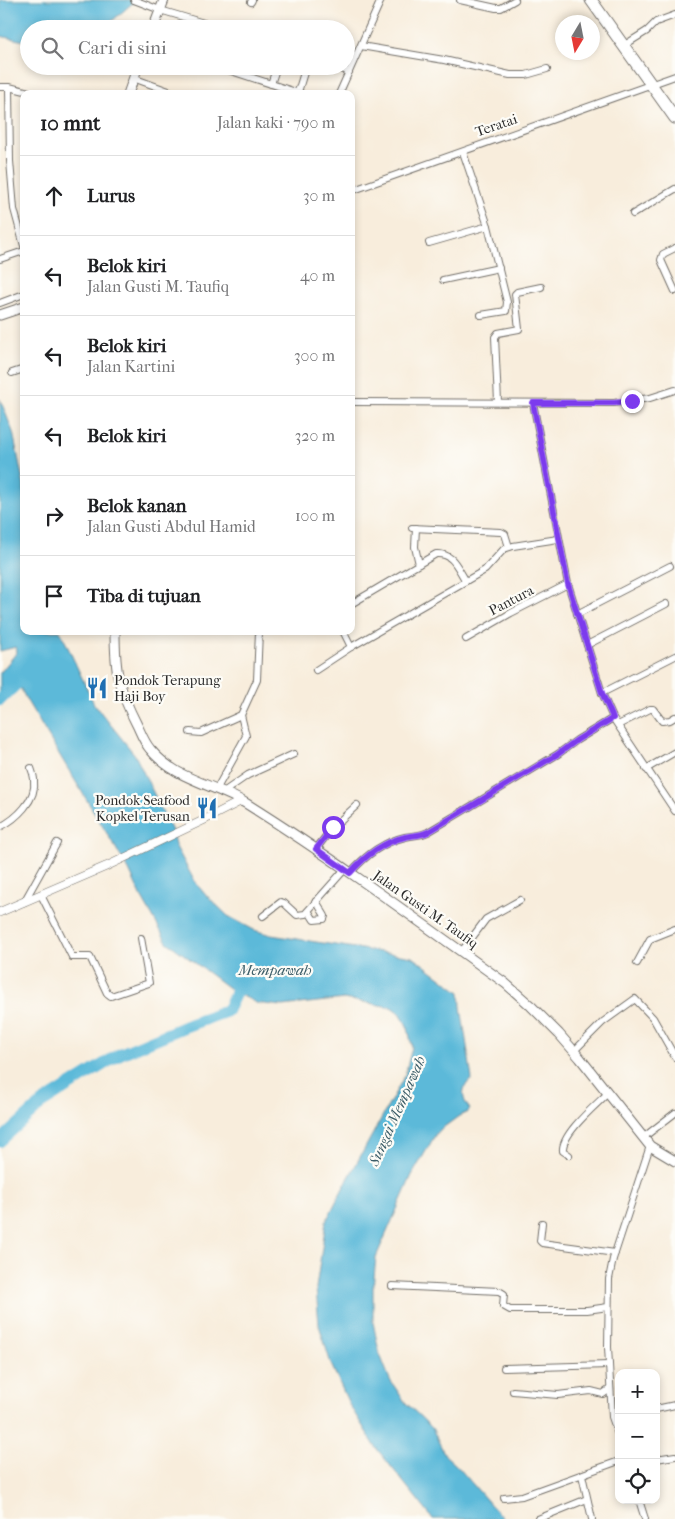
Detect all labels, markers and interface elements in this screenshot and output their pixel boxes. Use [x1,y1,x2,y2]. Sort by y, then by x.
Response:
north arrow [555,15,600,60]
search box [20,20,355,75]
icon: search [38,34,66,62]
text: Cari di sini [78,37,167,59]
street label: Teratai [473,110,519,141]
text: 10 mnt [40,111,100,135]
text: Jalan kaki · 790 m [217,113,335,132]
icon: ahead [40,182,68,210]
text: Lurus [87,185,135,207]
text: 30 m [303,186,335,205]
text: Belok kiri [87,255,166,277]
icon: left [40,262,68,290]
text: 40 m [300,266,335,285]
text: Jalan Gusti M. Taufiq [87,277,229,296]
text: Belok kiri [87,335,166,357]
icon: left [40,342,68,370]
text: 300 m [294,346,335,365]
text: Jalan Kartini [87,357,175,376]
route end [621,390,644,413]
icon: left [40,422,68,450]
text: Belok kiri [87,425,166,447]
text: 320 m [295,426,335,445]
text: Belok kanan [87,495,187,517]
icon: right [40,502,68,530]
text: 100 m [295,506,335,525]
text: Jalan Gusti Abdul Hamid [87,517,256,536]
street label: Pantura [486,581,537,619]
icon: arrive [40,582,68,610]
text: Tiba di tujuan [87,585,201,607]
place label: Pondok Terapung Haji Boy [114,672,221,705]
restaurant icon: Pondok Terapung Haji Boy [84,675,110,701]
place label: Pondok Seafood Kopkel Terusan [95,792,190,825]
restaurant icon: Pondok Seafood Kopkel Terusan [194,795,220,821]
route start [322,816,345,839]
street label: Jalan Gusti M. Taufiq [369,866,482,952]
water label: Mempawah [237,961,312,979]
water label: Sungai Mempawah [364,1053,429,1170]
map controls [615,1369,660,1504]
button: + [615,1369,660,1414]
button: − [615,1414,660,1459]
button: locate [615,1459,660,1504]

